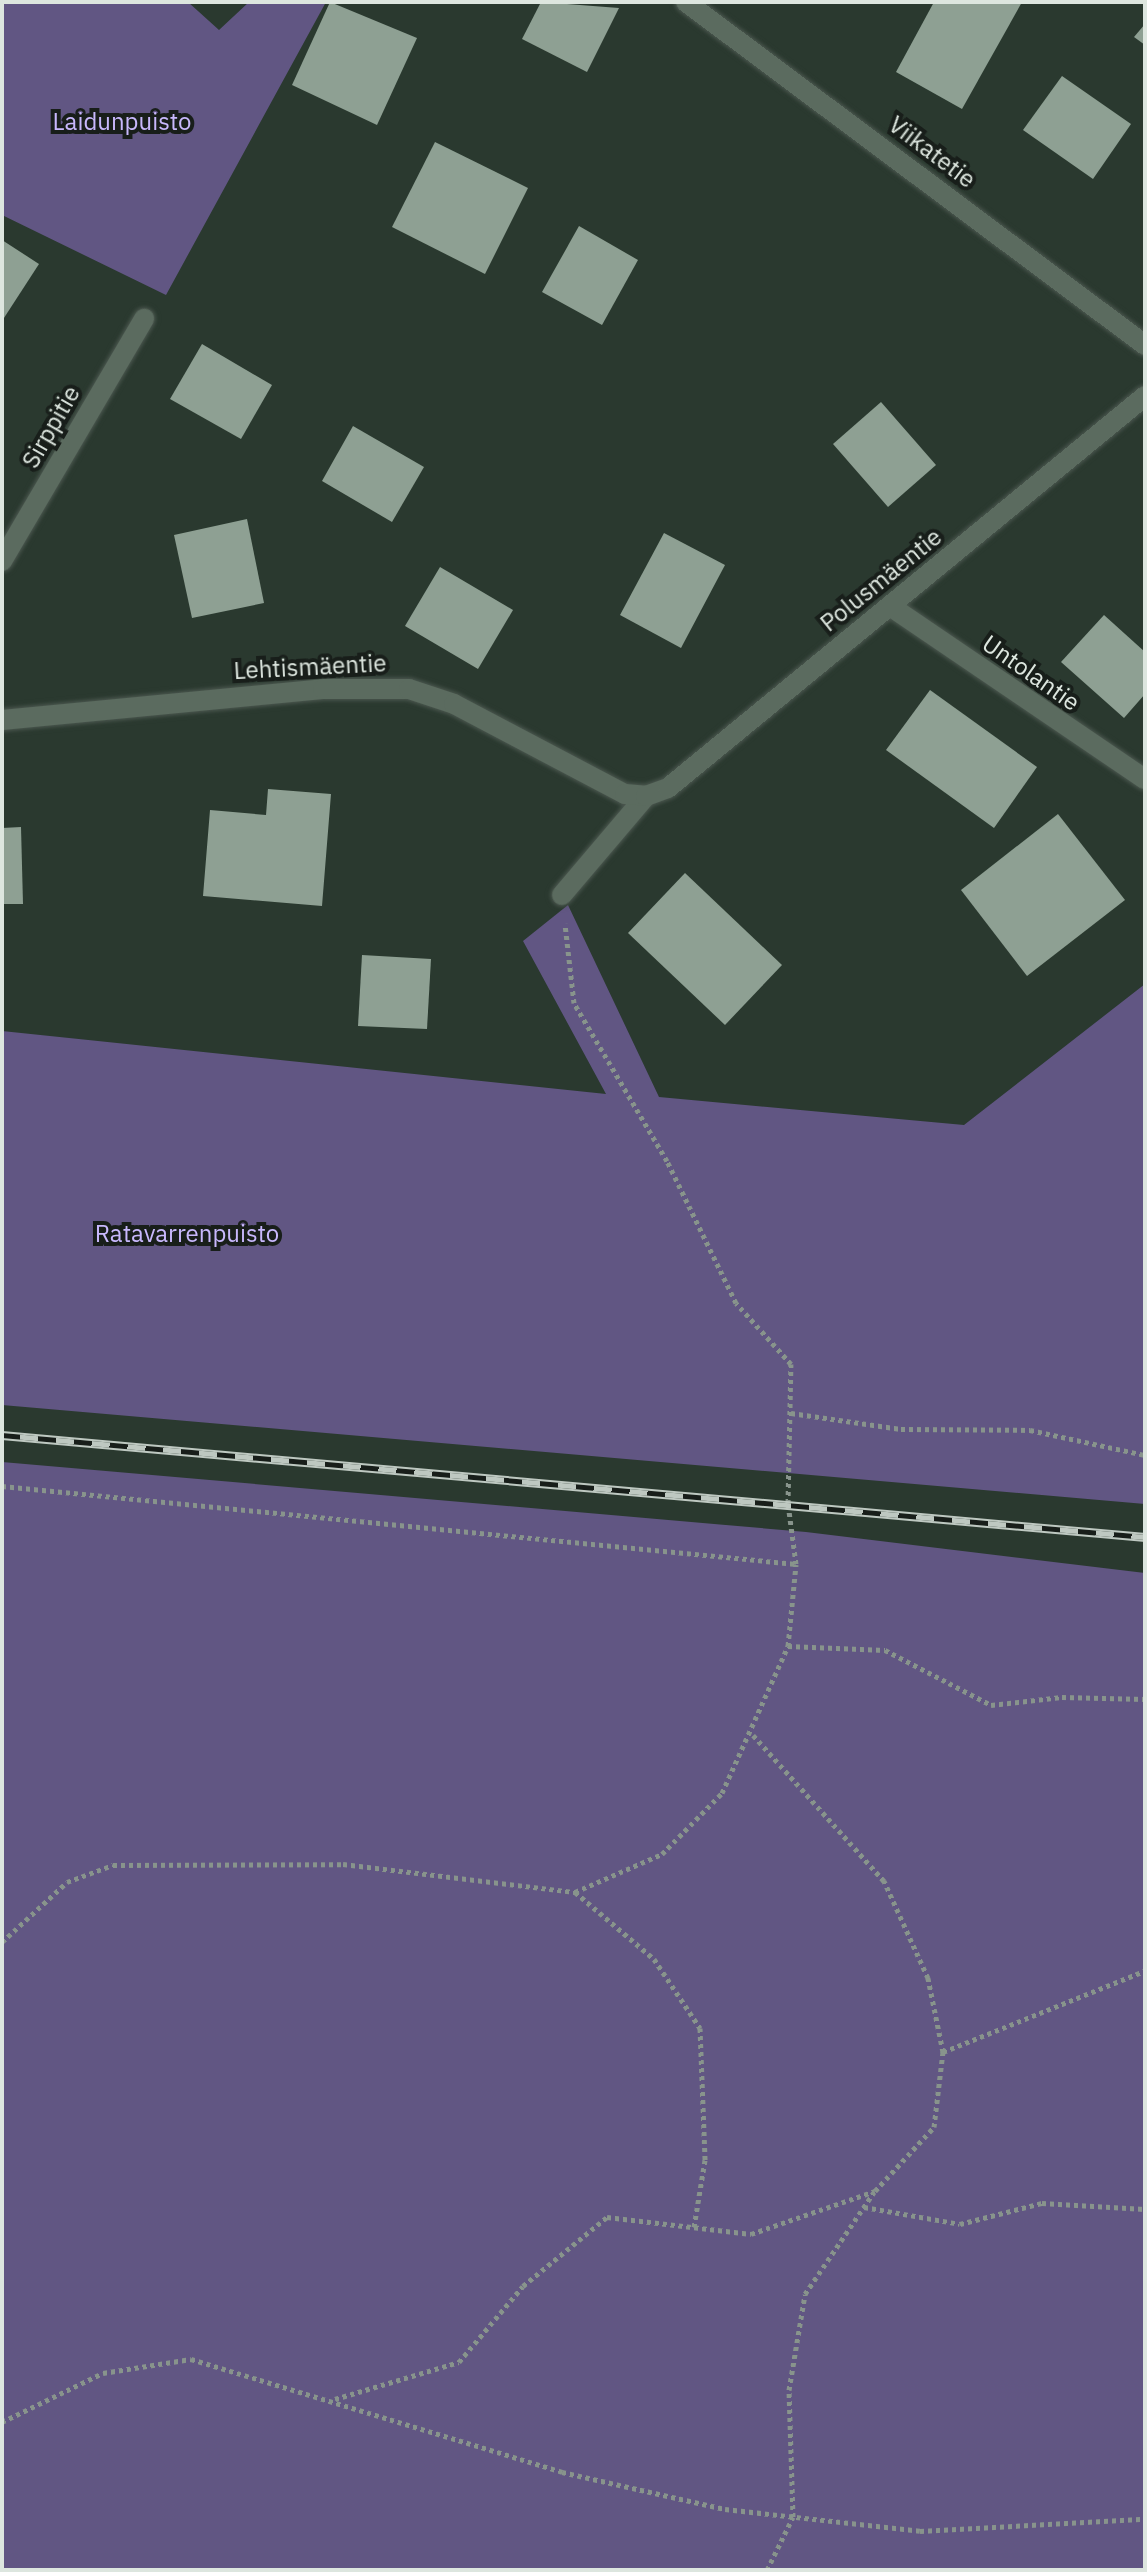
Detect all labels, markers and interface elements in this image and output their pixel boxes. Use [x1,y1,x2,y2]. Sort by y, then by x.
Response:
park label: Laidunpuisto [53,108,191,136]
street label: Viikatetie [883,110,981,194]
street label: Sirppitie [16,381,86,473]
street label: Polusmäentie [815,522,947,638]
street label: Untolantie [977,629,1085,717]
street label: Lehtismäentie [233,649,387,685]
park label: Ratavarrenpuisto [95,1220,279,1248]

